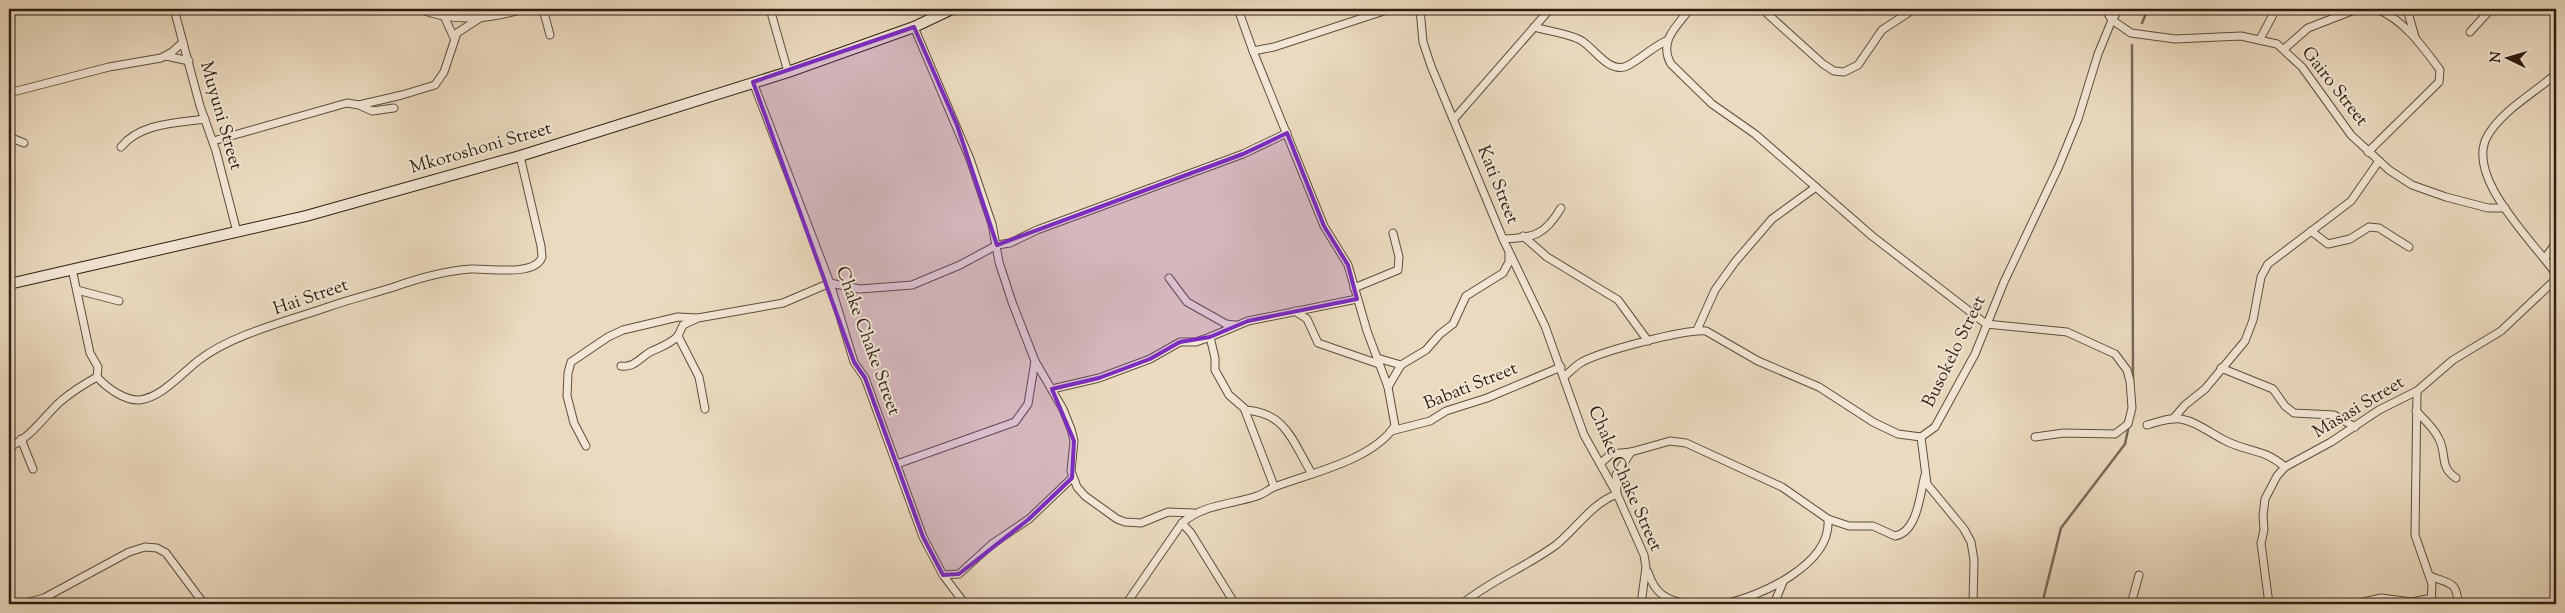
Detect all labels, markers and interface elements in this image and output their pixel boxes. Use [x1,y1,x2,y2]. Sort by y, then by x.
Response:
north arrow [2482,32,2532,82]
street label: Gairo Street [2295,42,2373,132]
text: N [2487,51,2507,63]
street label: Muyuni Street [192,59,248,173]
street label: Mkoroshoni Street [407,116,555,182]
street label: Kati Street [1469,142,1525,228]
street label: Chake Chake Street [828,263,906,419]
street label: Hai Street [270,273,352,323]
street label: Busokelo Street [1917,292,1993,412]
street label: Babati Street [1420,356,1522,418]
street label: Masasi Street [2308,370,2410,446]
street label: Chake Chake Street [1580,402,1668,556]

